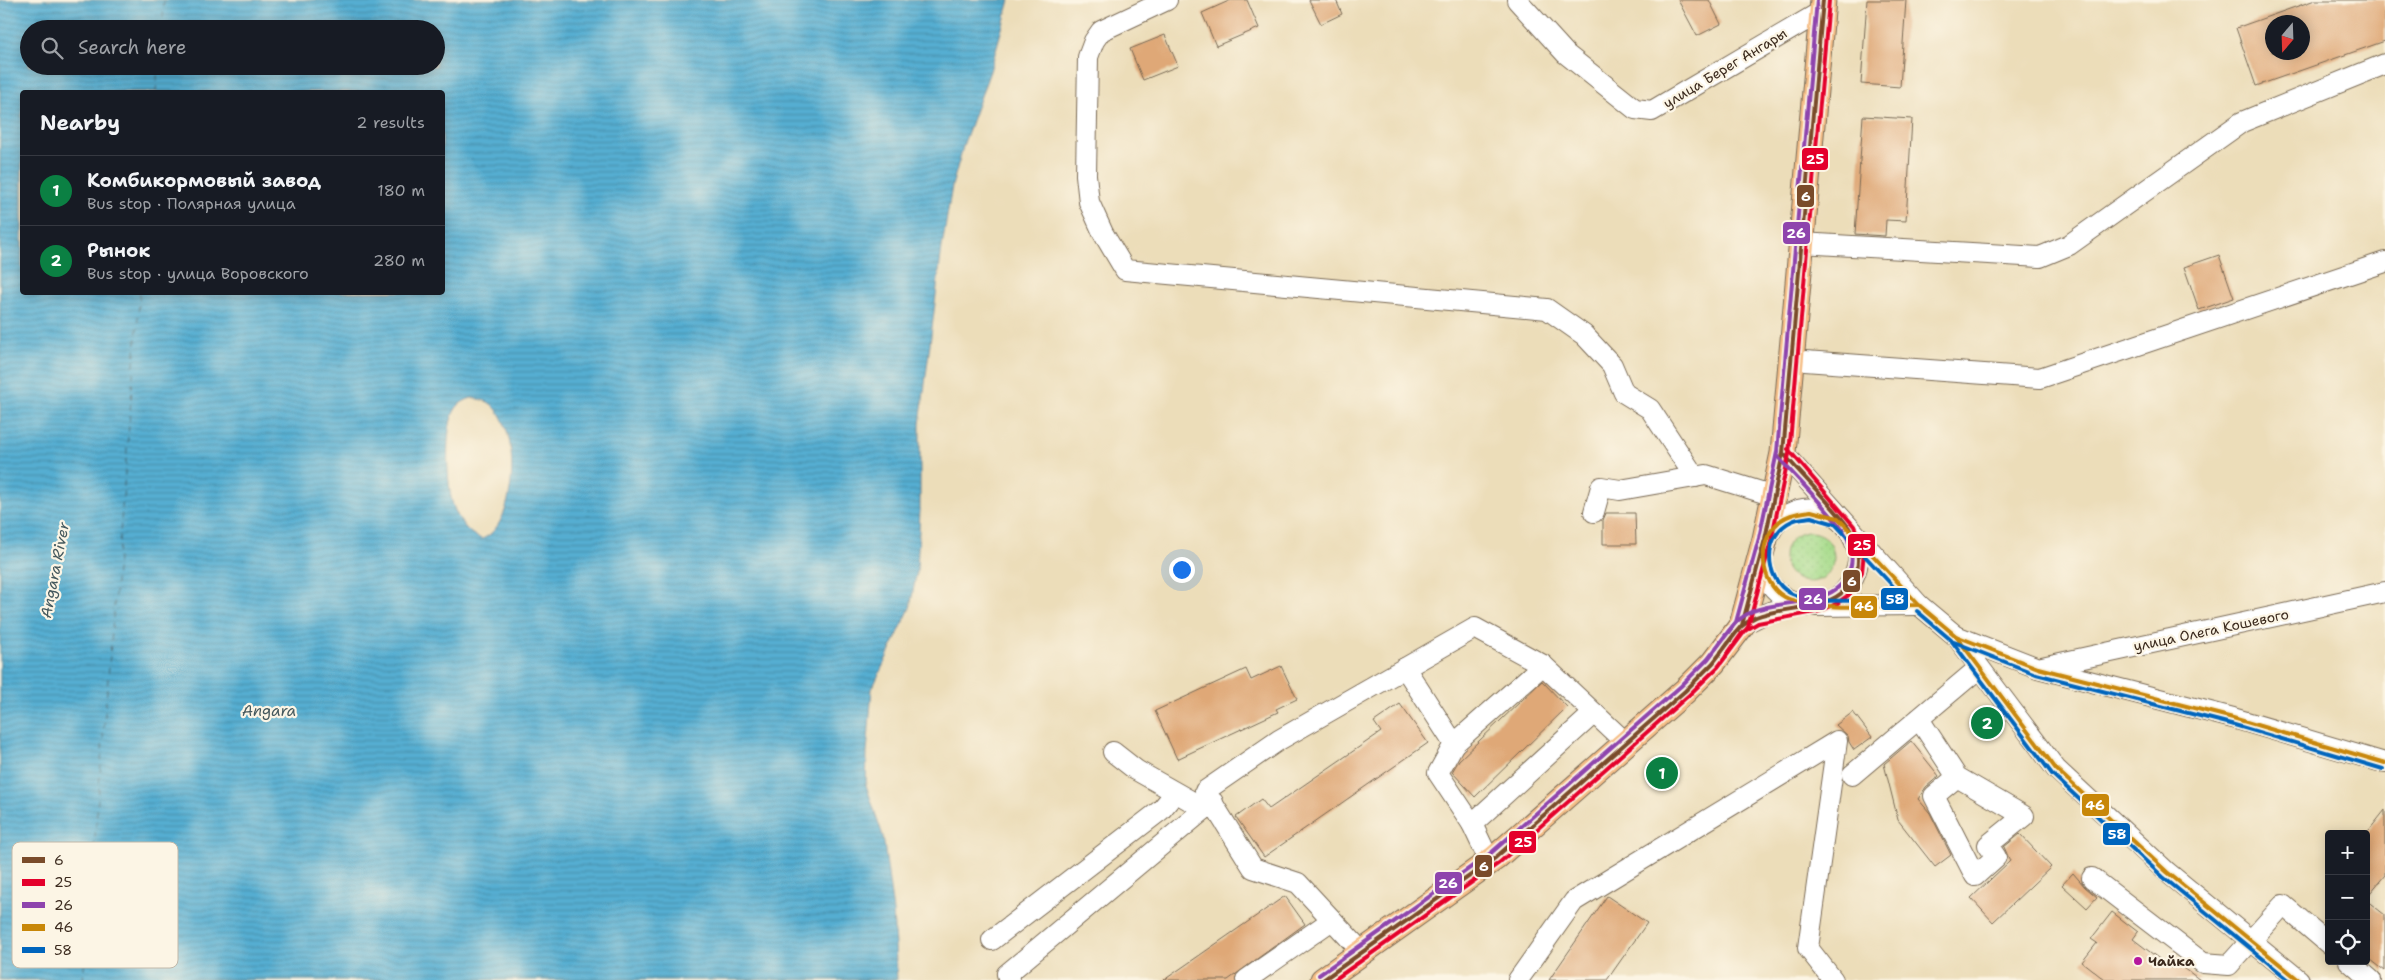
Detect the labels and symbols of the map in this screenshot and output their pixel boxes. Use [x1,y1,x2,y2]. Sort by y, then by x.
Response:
north arrow [2265,15,2310,60]
street label: улица Берег Ангары [1660,24,1790,112]
line badge: 25 [1801,147,1829,171]
text: 25 [1806,150,1824,168]
line badge: 6 [1796,184,1815,208]
text: 6 [1801,187,1811,205]
line badge: 26 [1782,221,1811,245]
text: 26 [1786,224,1806,242]
water label: Angara River [36,519,74,620]
line badge: 25 [1847,533,1876,557]
text: 25 [1853,536,1871,554]
your location [1169,557,1195,583]
line badge: 6 [1842,569,1861,593]
text: 6 [1847,572,1857,590]
line badge: 26 [1798,587,1827,611]
line badge: 58 [1880,587,1909,611]
text: 26 [1803,590,1823,608]
text: 58 [1886,590,1904,608]
line badge: 46 [1850,595,1878,619]
text: 46 [1854,597,1874,615]
street label: улица Олега Кошевого [2132,605,2290,655]
water label: Angara [242,701,296,721]
pin: 2 [1971,704,2003,742]
pin: 1 [1646,754,1678,792]
line badge: 46 [2081,793,2110,817]
text: 46 [2085,796,2105,814]
line badge: 58 [2102,822,2131,846]
text: 58 [2108,825,2126,843]
line badge: 25 [1508,830,1537,854]
text: 25 [1514,833,1532,851]
legend [12,842,178,968]
text: 6 [54,851,64,869]
line badge: 6 [1474,854,1493,878]
text: 6 [1479,857,1489,875]
line badge: 26 [1434,871,1463,895]
text: 25 [54,873,72,891]
text: 26 [1438,874,1458,892]
text: 26 [54,896,73,914]
text: 46 [54,918,73,936]
text: 58 [54,941,72,959]
place label: Чайка [2148,952,2195,970]
marker: Чайка [2132,955,2144,967]

